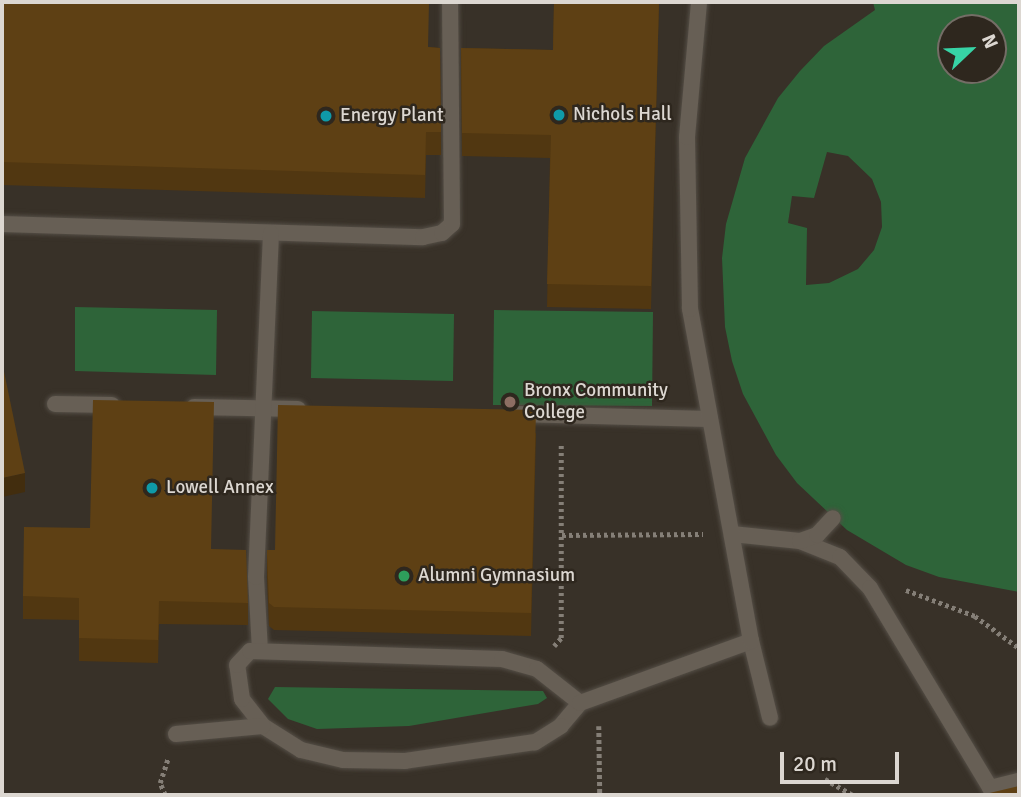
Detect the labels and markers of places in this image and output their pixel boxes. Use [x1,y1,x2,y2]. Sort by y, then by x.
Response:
place label: Nichols Hall [573,104,672,126]
place label: Energy Plant [340,105,444,127]
marker: Nichols Hall [551,107,567,123]
marker: Energy Plant [318,108,334,124]
place label: Bronx Community College [524,380,668,424]
marker: Bronx Community College [502,394,518,410]
place label: Lowell Annex [166,477,274,499]
marker: Lowell Annex [144,480,160,496]
place label: Alumni Gymnasium [418,565,575,587]
marker: Alumni Gymnasium [396,568,412,584]

